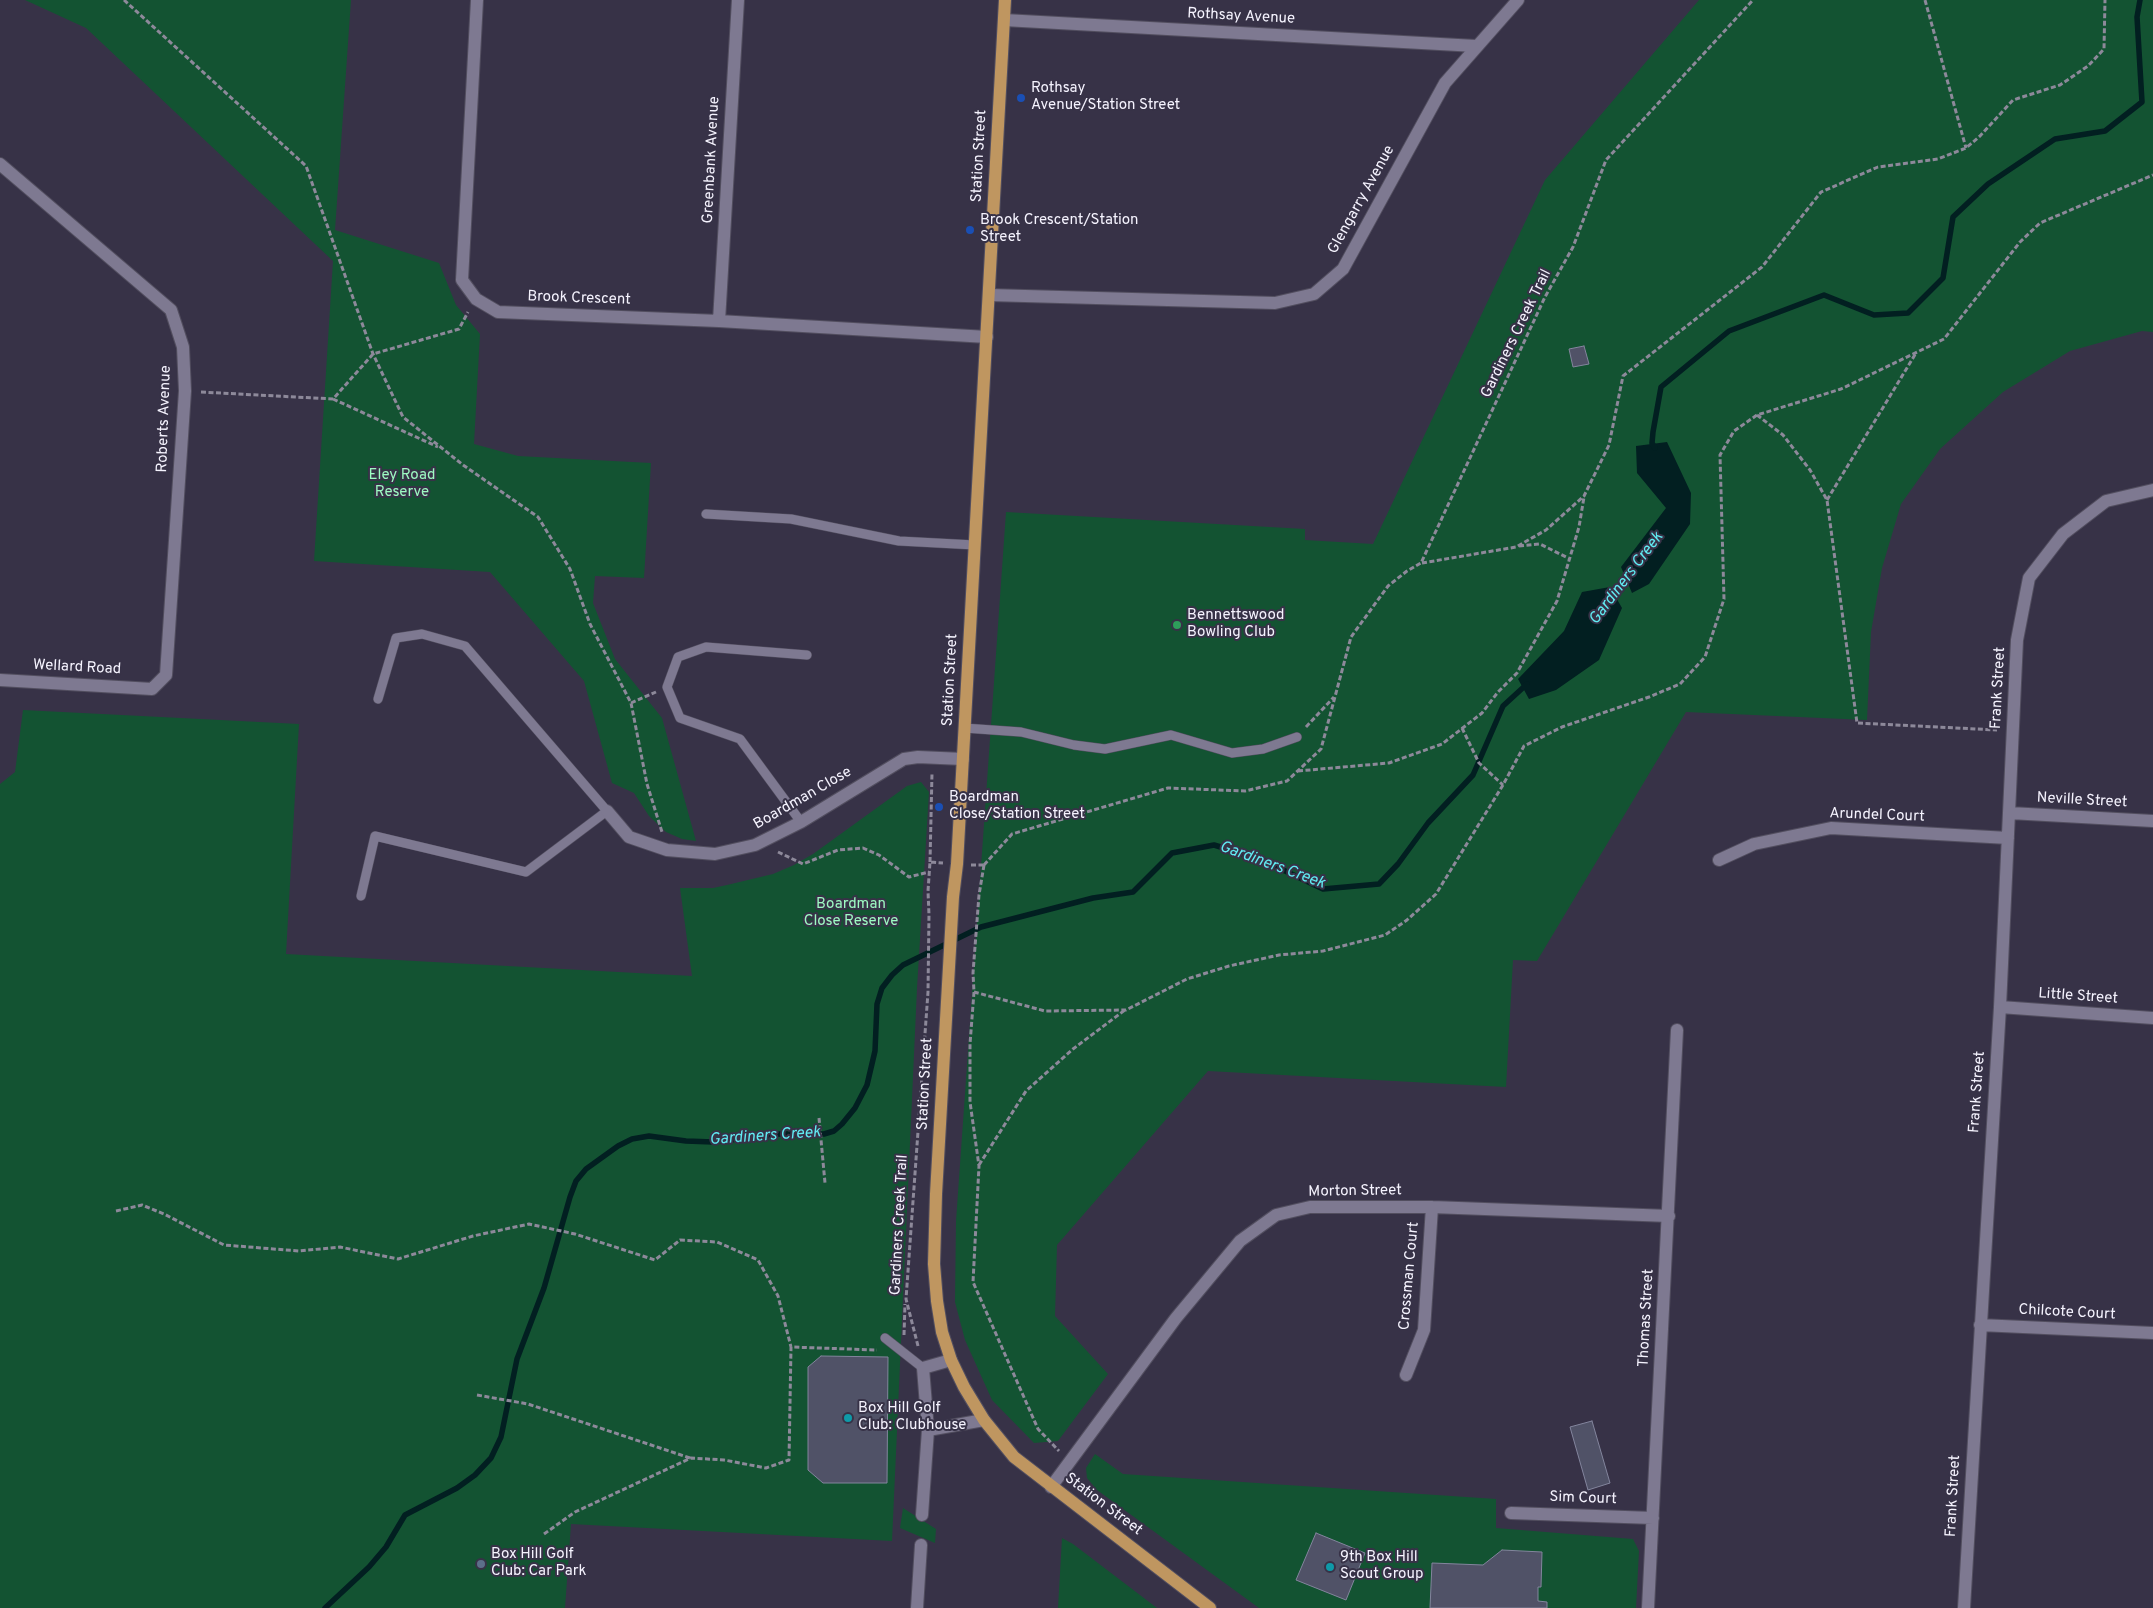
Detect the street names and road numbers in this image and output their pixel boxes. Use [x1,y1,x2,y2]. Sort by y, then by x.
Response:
street label: Rothsay Avenue [1187,5,1295,29]
street label: Greenbank Avenue [700,96,724,224]
street label: Station Street [969,109,991,203]
street label: Glengarry Avenue [1325,143,1399,257]
street label: Gardiners Creek Trail [1478,267,1556,401]
street label: Brook Crescent [527,288,631,310]
street label: Roberts Avenue [154,365,176,473]
street label: Station Street [940,633,962,727]
street label: Frank Street [1988,647,2010,729]
street label: Wellard Road [32,657,122,679]
street label: Boardman Close [751,764,855,834]
street label: Neville Street [2036,790,2128,812]
street label: Arundel Court [1829,805,1925,827]
street label: Little Street [2038,985,2118,1009]
street label: Station Street [915,1037,937,1131]
street label: Frank Street [1966,1050,1990,1134]
street label: Gardiners Creek Trail [887,1154,913,1296]
street label: Morton Street [1308,1182,1402,1202]
street label: Crossman Court [1396,1221,1424,1331]
street label: Thomas Street [1635,1268,1659,1368]
street label: Chilcote Court [2018,1301,2116,1325]
street label: Frank Street [1943,1455,1965,1537]
street label: Station Street [1061,1470,1145,1540]
street label: Sim Court [1549,1489,1617,1509]

